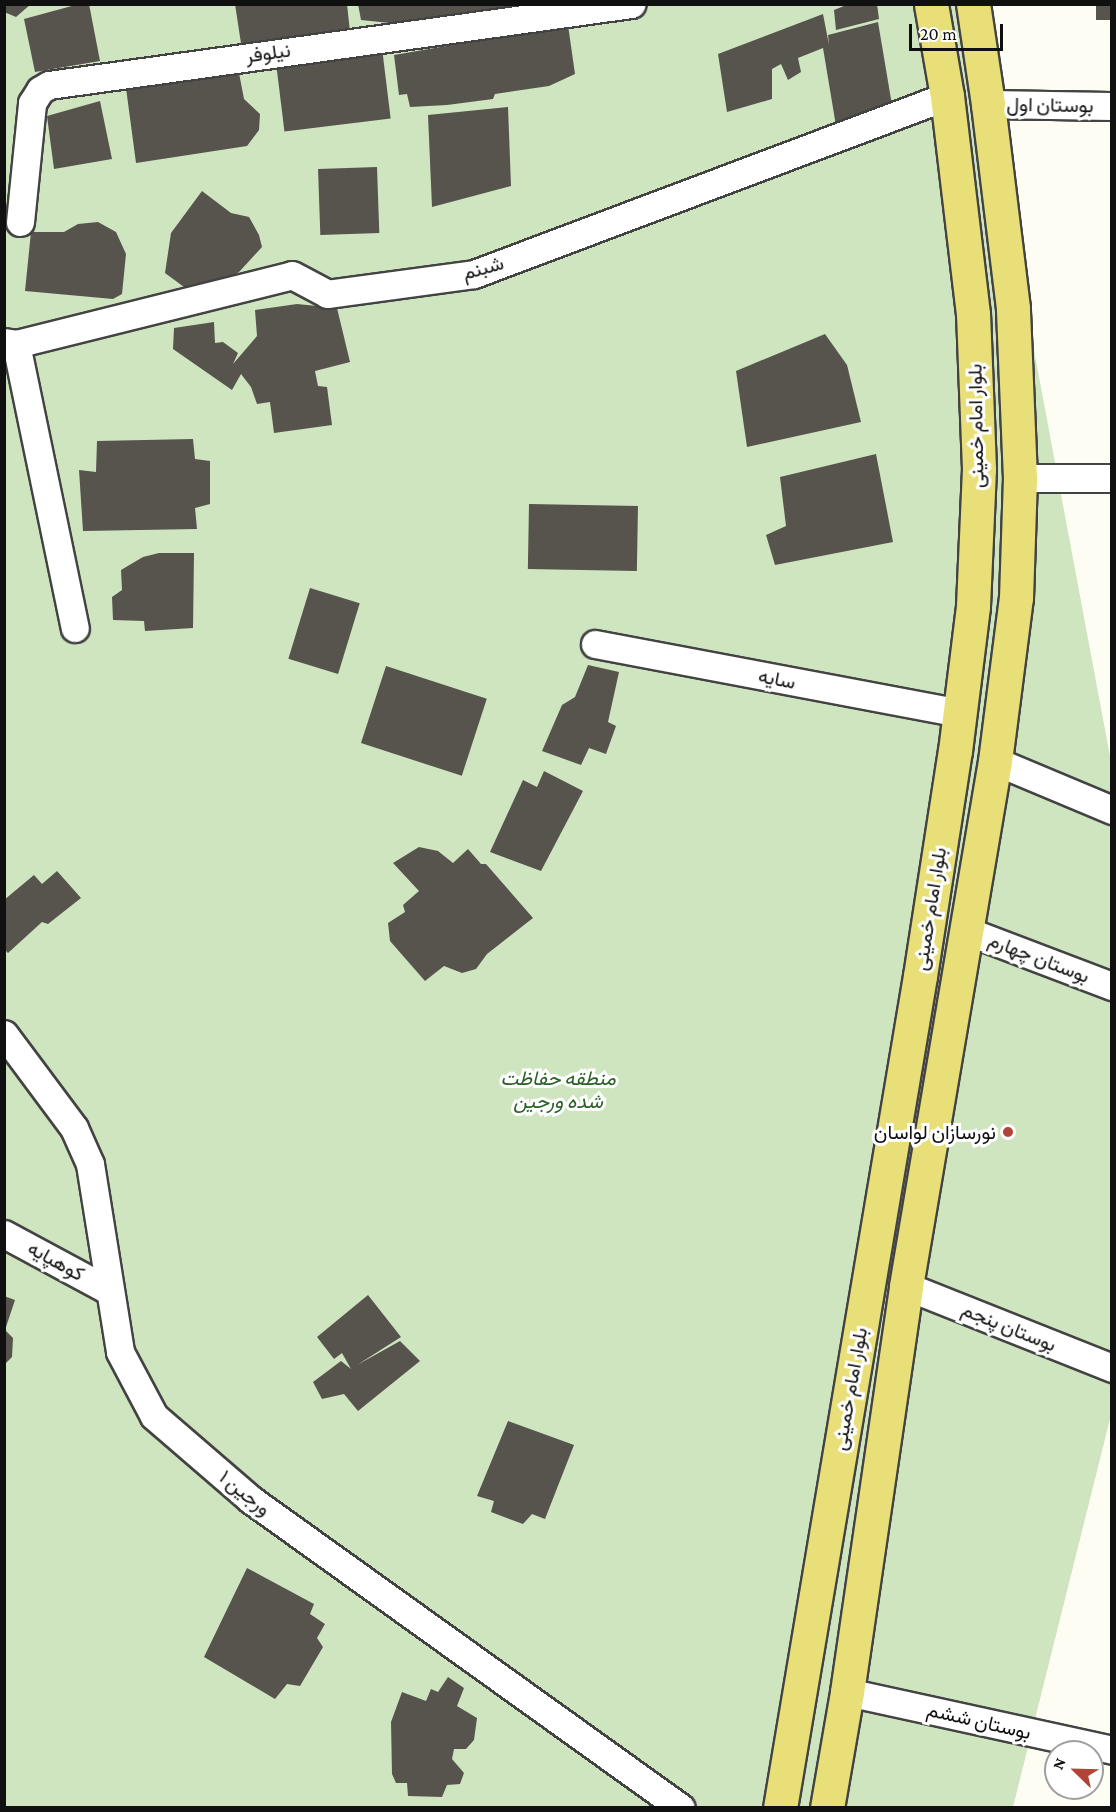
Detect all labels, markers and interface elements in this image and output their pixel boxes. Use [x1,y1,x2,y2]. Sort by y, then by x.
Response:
scale bar [912,12,1006,50]
text: 20 m [920,24,957,44]
street label: نیلوفر [244,38,292,68]
street label: بوستان اول [1006,92,1094,118]
street label: شبنم [459,251,507,285]
street label: بلوار امام خمینی [963,364,989,488]
street label: سایه [756,664,798,694]
street label: بلوار امام خمینی [908,846,952,972]
street label: بوستان چهارم [985,928,1093,988]
park label: منطقه حفاظت شده ورجین [500,1067,616,1114]
place label: نورسازان لواسان [874,1120,996,1144]
marker: نورسازان لواسان [1001,1125,1015,1139]
street label: کوهپایه [24,1236,88,1286]
street label: بوستان پنجم [958,1297,1060,1357]
street label: بلوار امام خمینی [827,1326,873,1452]
street label: ورجین ۱ [214,1465,276,1521]
street label: بوستان ششم [925,1697,1033,1745]
north arrow [1044,1740,1104,1800]
text: N [1049,1755,1069,1772]

